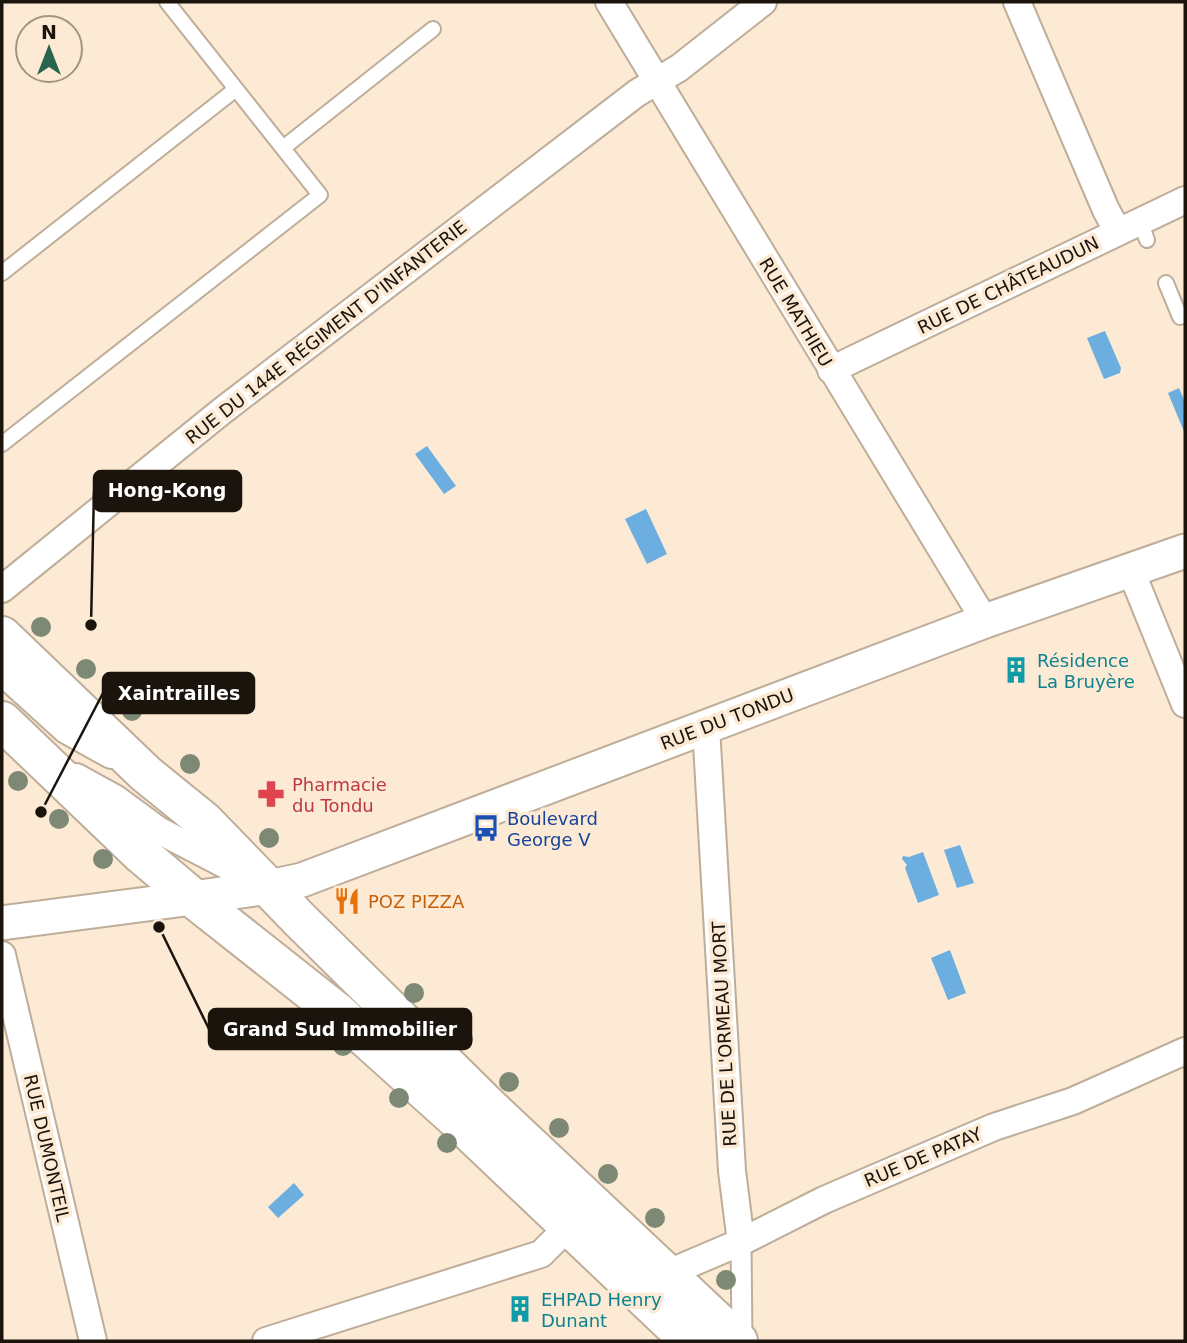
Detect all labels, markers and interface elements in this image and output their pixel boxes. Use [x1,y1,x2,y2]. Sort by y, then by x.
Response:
north arrow [14,14,84,84]
text: N [41,21,57,43]
street label: RUE DU 144E RÉGIMENT D'INFANTERIE [181,216,471,448]
street label: RUE DE CHÂTEAUDUN [914,232,1102,338]
street label: RUE MATHIEU [755,254,837,370]
callout: Hong-Kong [94,471,241,511]
text: Hong-Kong [108,479,226,501]
place label: Résidence La Bruyère [1037,650,1135,692]
building icon: Résidence La Bruyère [1001,655,1031,685]
callout: Xaintrailles [103,673,254,713]
text: Xaintrailles [118,682,240,704]
street label: RUE DU TONDU [657,684,797,754]
place label: Pharmacie du Tondu [292,774,387,816]
pharmacy icon: Pharmacie du Tondu [256,779,286,809]
place label: Boulevard George V [507,808,598,850]
bus stop icon: Boulevard George V [471,813,501,843]
restaurant icon: POZ PIZZA [332,886,362,916]
place label: POZ PIZZA [368,891,465,912]
street label: RUE DE L'ORMEAU MORT [708,920,740,1147]
callout: Grand Sud Immobilier [209,1009,471,1049]
text: Grand Sud Immobilier [223,1018,458,1040]
street label: RUE DUMONTEIL [20,1072,74,1224]
street label: RUE DE PATAY [861,1122,986,1191]
place label: EHPAD Henry Dunant [541,1289,662,1331]
building icon: EHPAD Henry Dunant [505,1294,535,1324]

